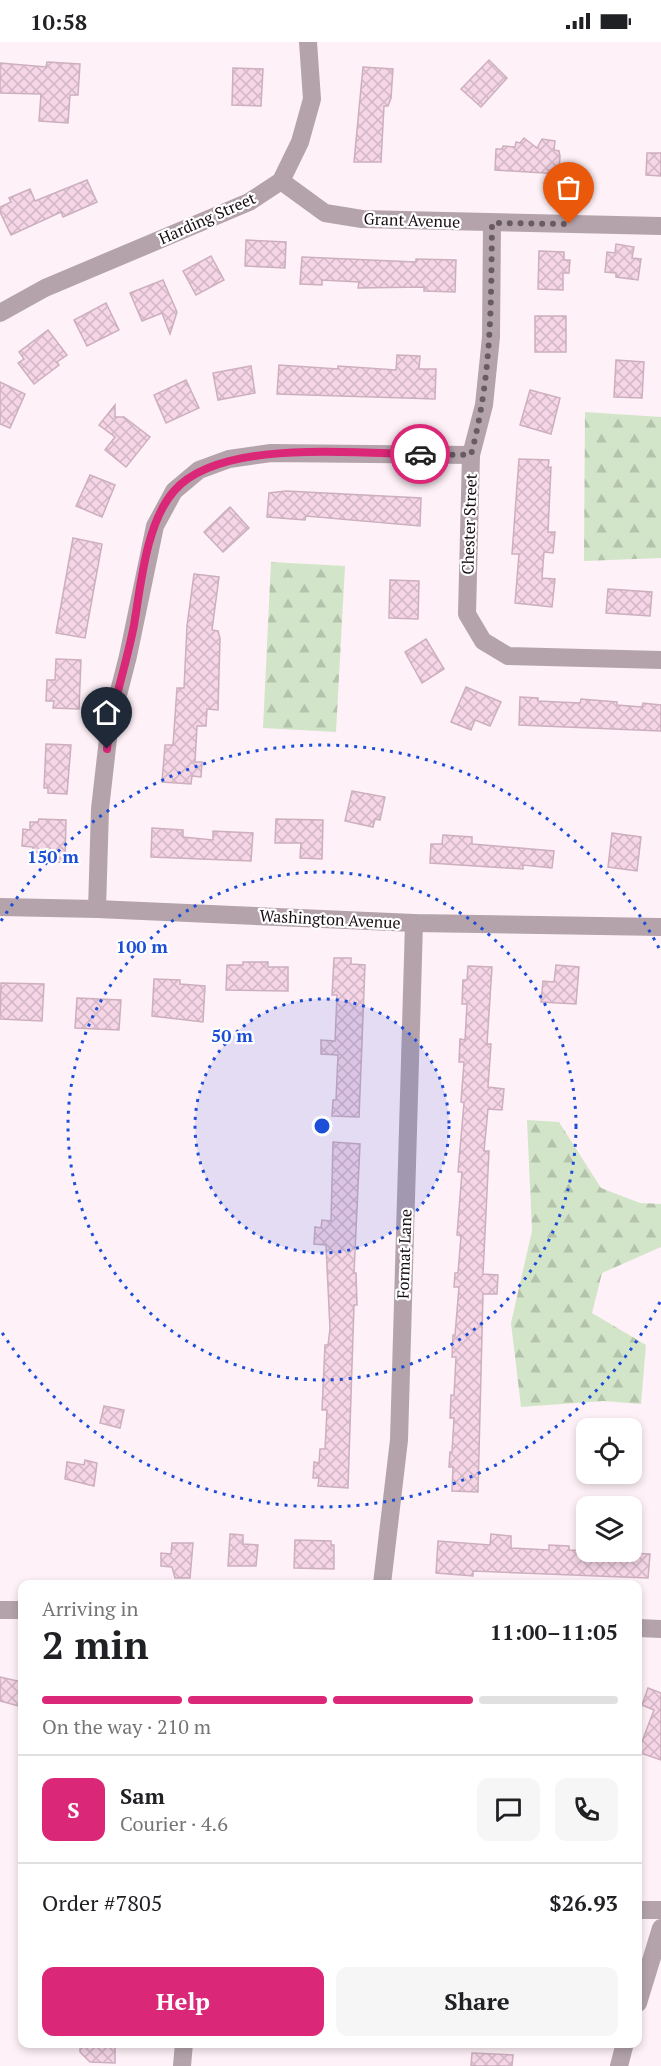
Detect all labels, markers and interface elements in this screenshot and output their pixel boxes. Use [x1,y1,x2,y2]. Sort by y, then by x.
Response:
text: 10:58 [30,7,87,36]
pin [543,162,594,224]
icon: bag [552,171,585,204]
street label: Harding Street [155,187,259,249]
street label: Grant Avenue [363,207,461,233]
courier [390,424,450,484]
icon: car [404,438,437,471]
street label: Chester Street [456,473,482,575]
pin [81,687,132,749]
icon: home [90,696,123,729]
text: 150 m [27,844,79,868]
street label: Washington Avenue [259,904,401,934]
text: 100 m [116,934,168,958]
text: 50 m [211,1023,253,1047]
centre of rings [312,1116,332,1136]
street label: Format Lane [391,1209,417,1299]
map controls [576,1418,642,1562]
button: locate [576,1418,642,1484]
button: layers [576,1496,642,1562]
text: Arriving in [42,1595,138,1622]
text: 11:00–11:05 [490,1617,618,1646]
text: 2 min [42,1618,149,1670]
text: On the way · 210 m [42,1713,211,1740]
button: chat [477,1778,540,1841]
button: phone [555,1778,618,1841]
text: Sam [120,1781,165,1810]
text: S [67,1795,80,1824]
text: Courier · 4.6 [120,1810,228,1837]
text: Order #7805 [42,1888,162,1917]
text: $26.93 [549,1888,618,1917]
button: Help [42,1967,324,2036]
button: Share [336,1967,618,2036]

